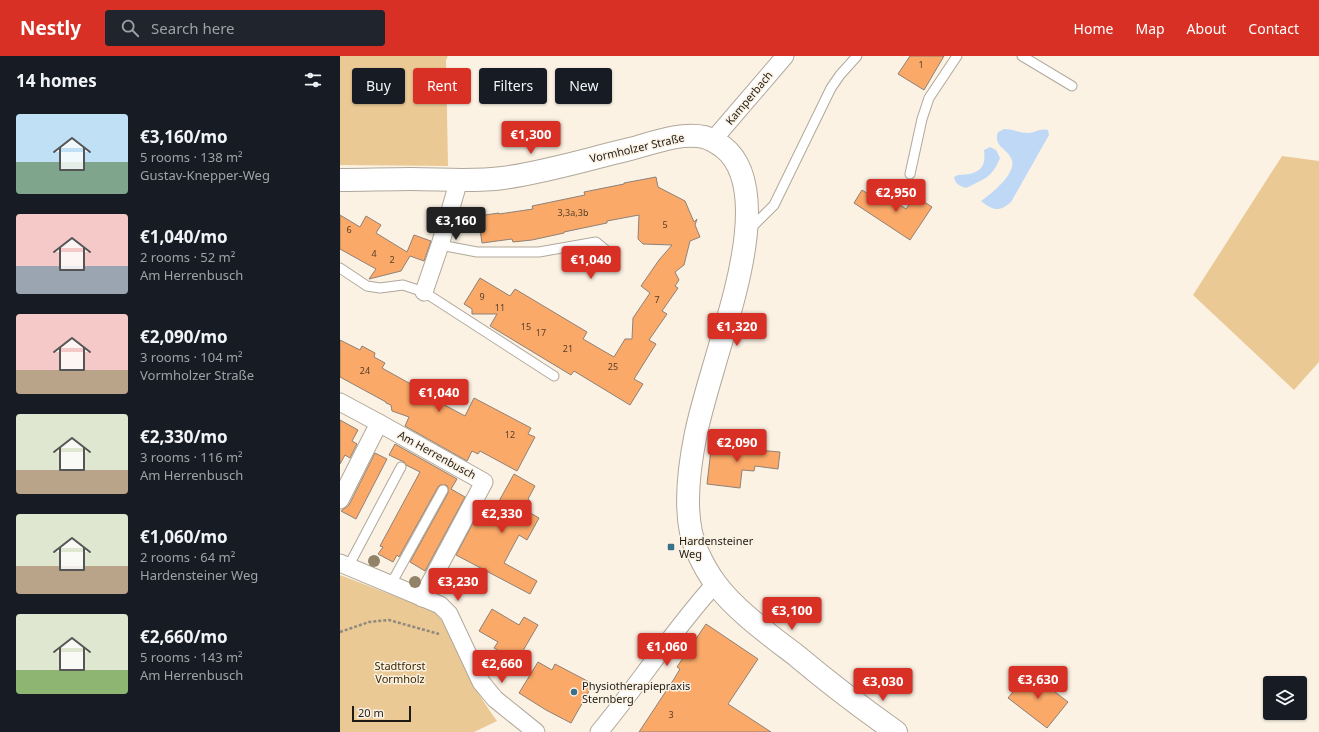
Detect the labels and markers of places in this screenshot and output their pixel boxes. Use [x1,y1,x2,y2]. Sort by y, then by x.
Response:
pin: €1,300 [498,121,564,155]
pin: €2,950 [863,179,929,213]
pin: €3,160 [423,207,489,241]
pin: €1,040 [558,246,624,280]
pin: €1,320 [704,313,770,347]
pin: €1,040 [406,379,472,413]
pin: €2,090 [704,429,770,463]
pin: €2,330 [469,500,535,534]
place label: Hardensteiner Weg [679,533,754,561]
marker: Hardensteiner Weg [666,542,676,552]
pin: €3,230 [425,568,491,602]
pin: €3,100 [759,597,825,631]
pin: €1,060 [634,633,700,667]
pin: €2,660 [469,650,535,684]
pin: €3,630 [1005,666,1071,700]
pin: €3,030 [850,668,916,702]
place label: Physiotherapiepraxis Sternberg [582,678,690,706]
marker: Physiotherapiepraxis Sternberg [569,687,579,697]

